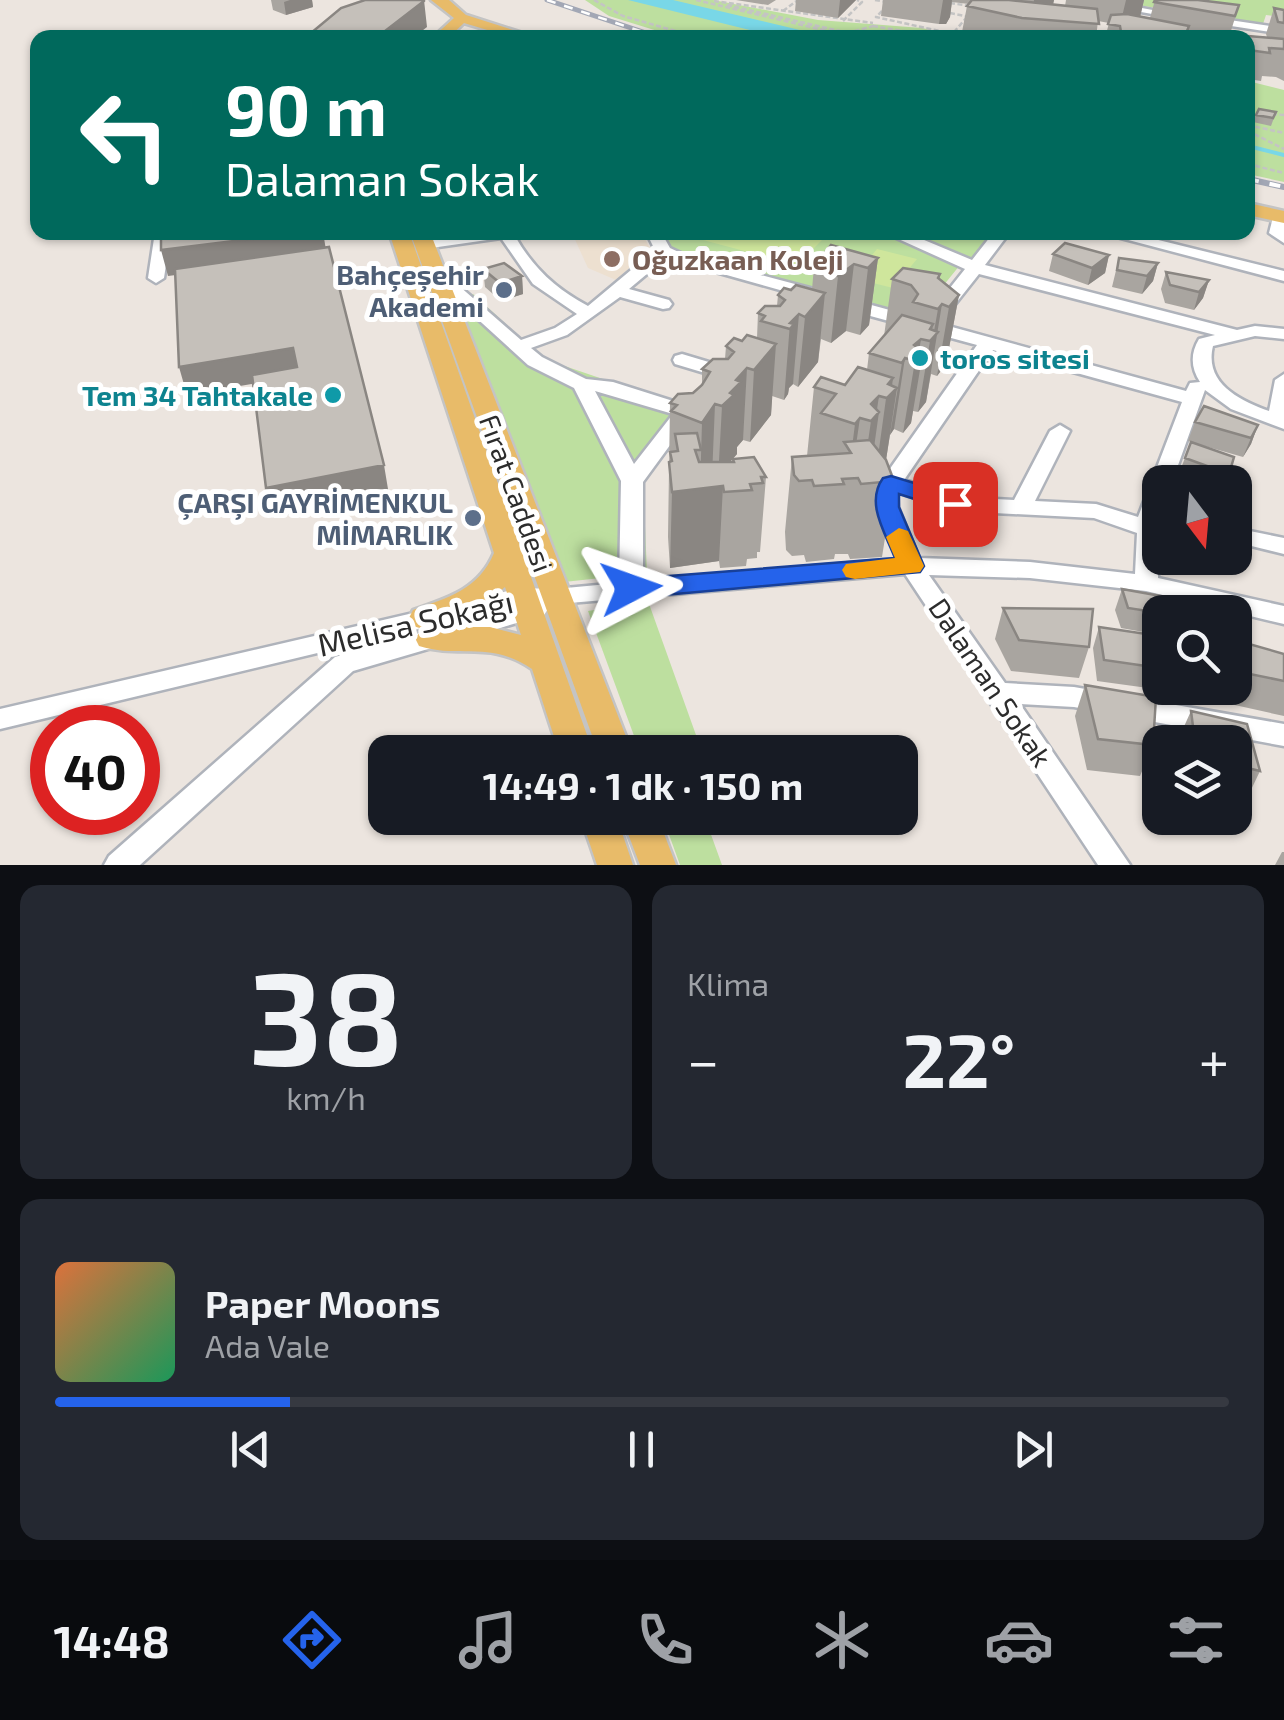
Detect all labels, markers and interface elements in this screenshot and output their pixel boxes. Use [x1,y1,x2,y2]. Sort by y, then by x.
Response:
text: 90 m [225,66,387,150]
icon: left [60,70,190,200]
text: Dalaman Sokak [225,151,539,205]
place label: Oğuzkaan Koleji [632,242,844,276]
marker: Oğuzkaan Koleji [601,248,623,270]
place label: Bahçeşehir Akademi [336,257,484,323]
marker: Bahçeşehir Akademi [493,279,515,301]
place label: toros sitesi [940,341,1090,375]
marker: toros sitesi [909,347,931,369]
place label: Tem 34 Tahtakale [82,378,313,412]
marker: Tem 34 Tahtakale [322,384,344,406]
street label: Fırat Caddesi [473,410,561,576]
pin [913,462,998,547]
north arrow [1142,465,1252,575]
map controls [1142,465,1252,835]
icon: arrive [928,477,983,532]
place label: ÇARŞI GAYRİMENKUL MİMARLIK [177,485,453,551]
marker: ÇARŞI GAYRİMENKUL MİMARLIK [462,507,484,529]
position arrow [579,536,683,640]
street label: Melisa Sokağı [314,581,516,663]
street label: Dalaman Sokak [922,591,1060,773]
button: search [1142,595,1252,705]
speed limit sign: 40 [30,705,160,835]
button: layers [1142,725,1252,835]
text: 14:49 · 1 dk · 150 m [483,762,803,808]
text: 38 [249,935,403,1091]
text: Klima [687,964,769,1002]
text: 22° [902,1013,1015,1103]
text: − [687,1026,719,1092]
text: + [1199,1026,1229,1092]
text: km/h [286,1078,366,1116]
text: Paper Moons [205,1280,441,1326]
text: Ada Vale [205,1326,330,1364]
icon: previous [223,1422,278,1477]
icon: pause [614,1422,669,1477]
icon: next [1006,1422,1061,1477]
icon: directions [277,1605,347,1675]
icon: music [453,1605,523,1675]
icon: phone [630,1605,700,1675]
icon: climate [807,1605,877,1675]
icon: car [984,1605,1054,1675]
icon: filters [1161,1605,1231,1675]
text: 14:48 [53,1613,170,1667]

